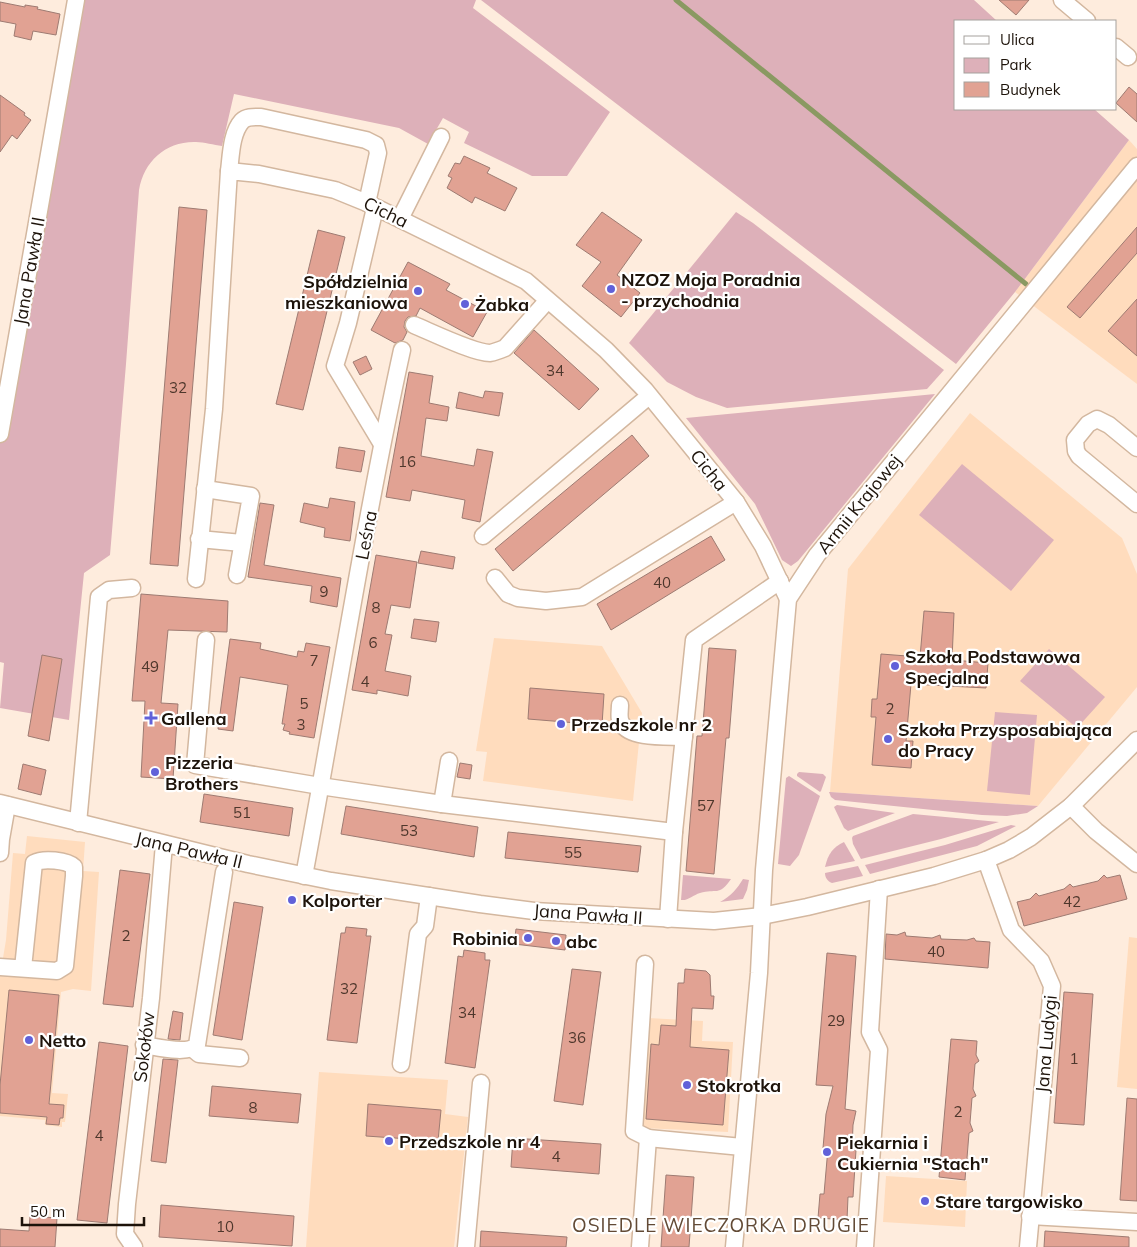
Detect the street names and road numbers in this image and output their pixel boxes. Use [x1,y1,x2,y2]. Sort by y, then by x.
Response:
street label: Cicha [360,191,412,233]
street label: Jana Pawła II [8,215,50,327]
street label: Cicha [685,445,733,495]
street label: Armii Krajowej [812,450,906,558]
street label: Leśna [350,508,382,562]
street label: Jana Pawła II [133,826,245,874]
street label: Jana Pawła II [533,899,643,929]
street label: Jana Ludygi [1030,994,1062,1094]
street label: Sokołów [128,1010,160,1084]

